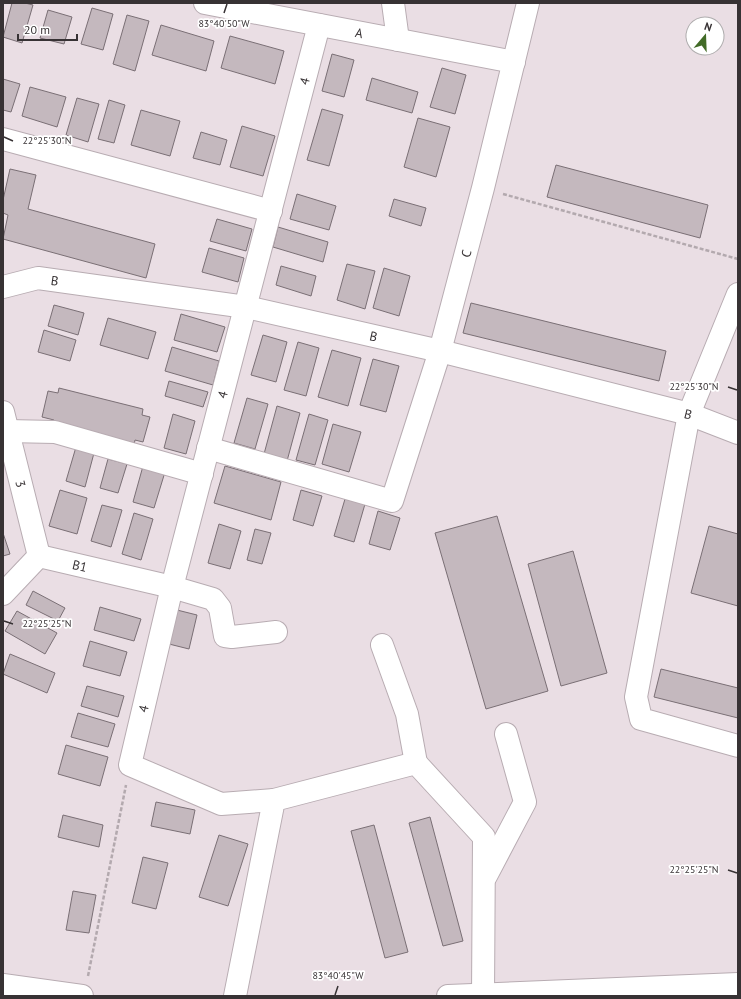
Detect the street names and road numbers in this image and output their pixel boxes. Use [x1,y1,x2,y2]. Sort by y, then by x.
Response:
street label: A [354,23,365,42]
street label: 4 [295,75,313,87]
street label: C [457,248,475,259]
street label: B [50,271,60,289]
street label: B [368,327,379,345]
street label: 4 [213,389,231,400]
street label: B [682,405,694,423]
street label: 3 [12,478,30,489]
street label: B1 [71,556,89,575]
street label: 4 [134,703,152,714]

